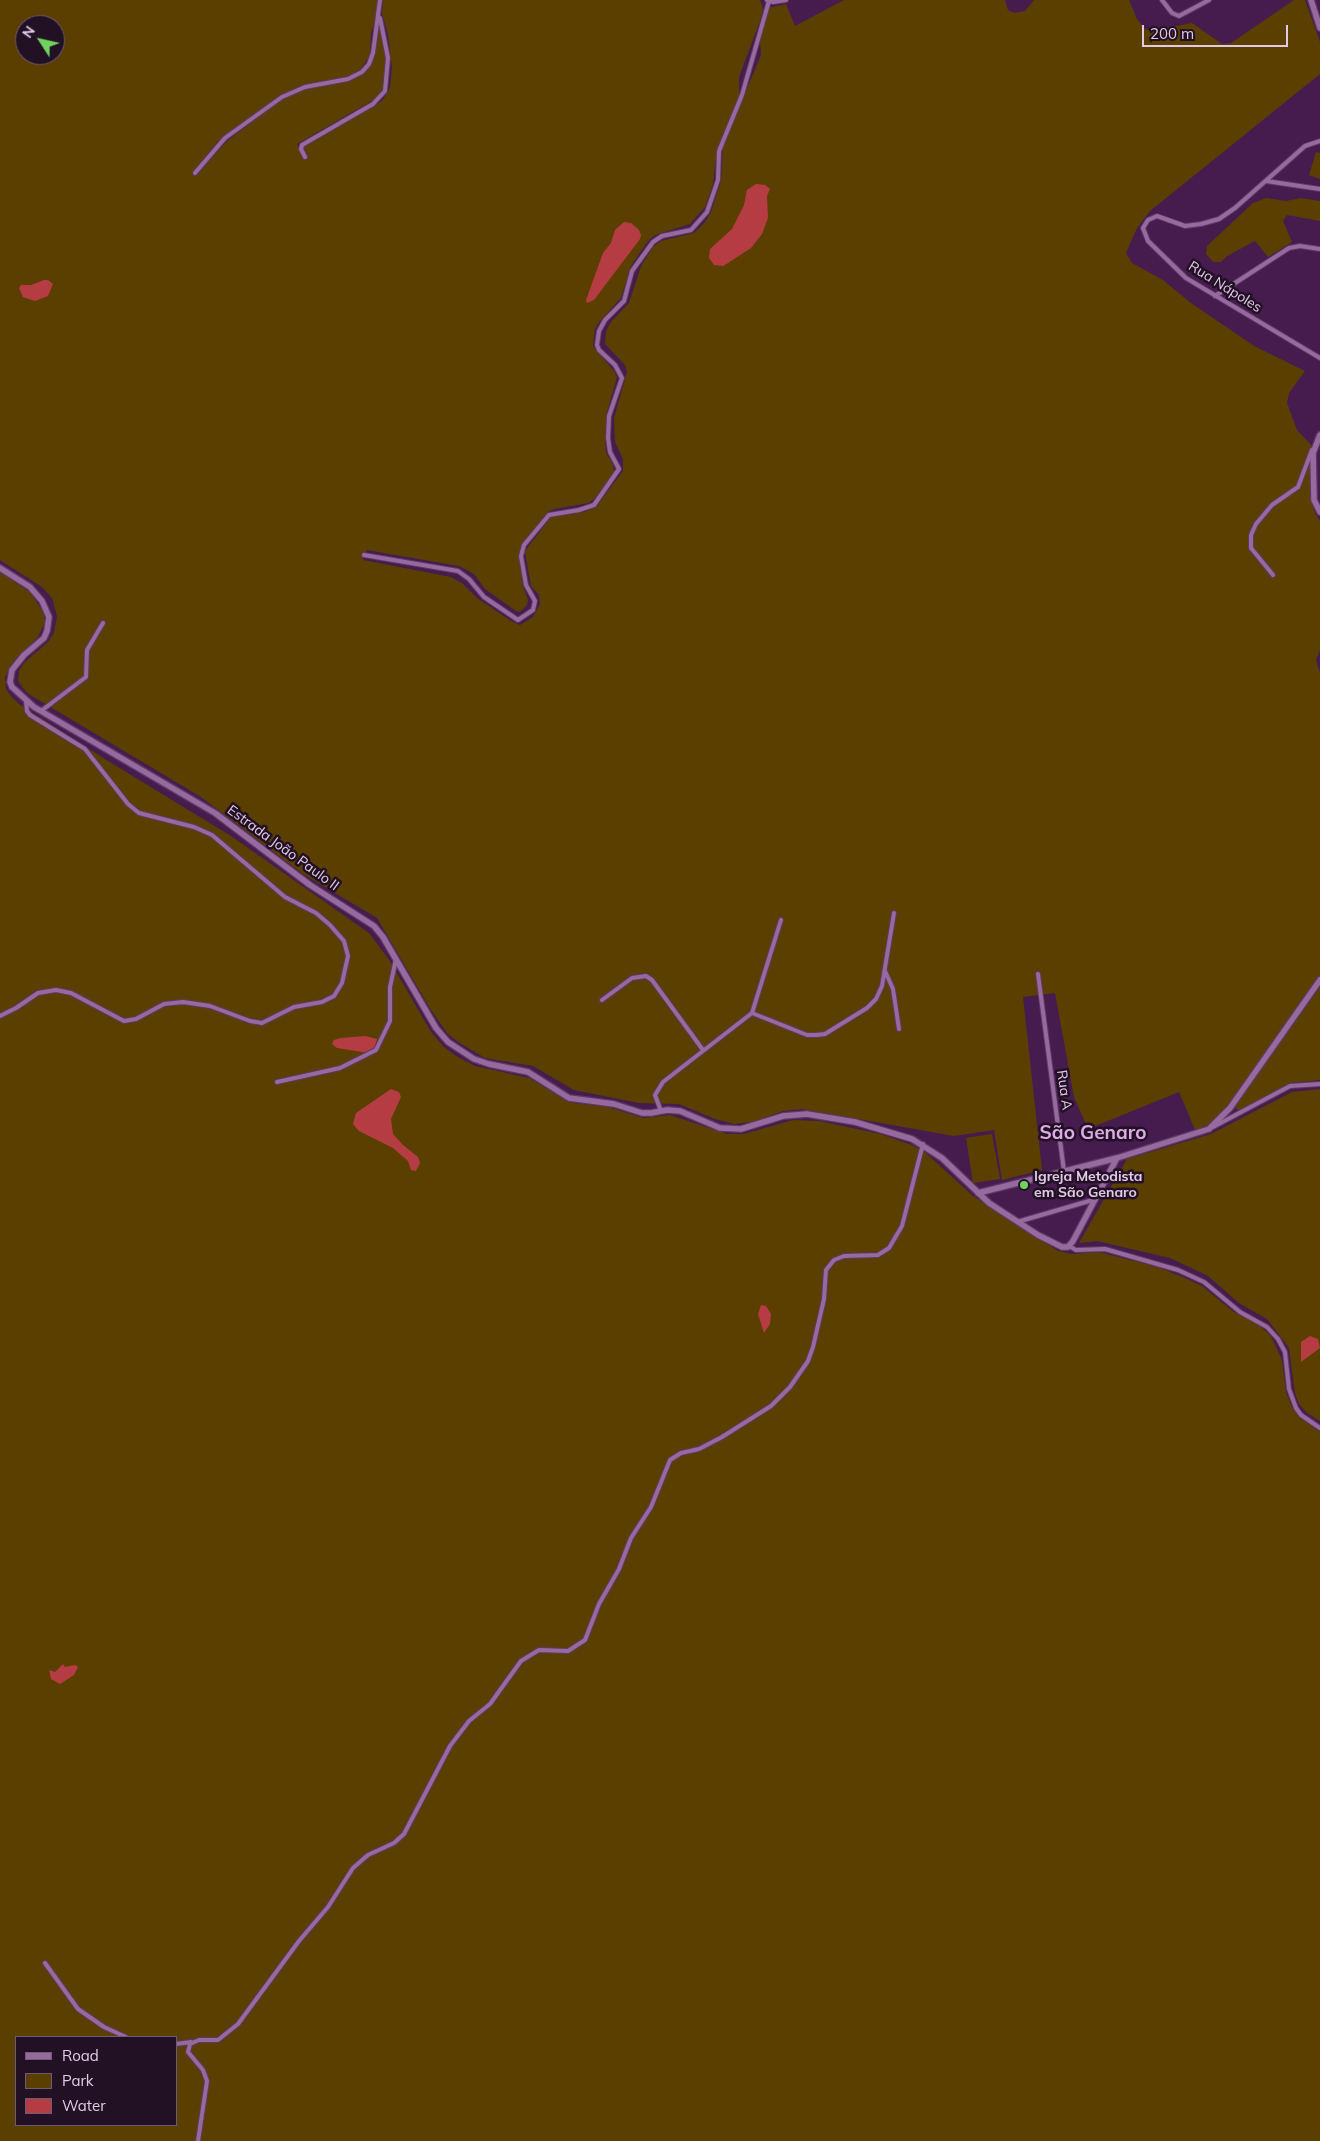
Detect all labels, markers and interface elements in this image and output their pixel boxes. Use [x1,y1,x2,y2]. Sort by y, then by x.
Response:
north arrow [15,15,65,65]
scale bar [1145,15,1291,47]
text: N [18,22,39,41]
text: 200 m [1150,24,1194,43]
street label: Rua Nápoles [1185,258,1265,316]
street label: Estrada João Paulo II [224,802,342,894]
street label: Rua A [1053,1069,1075,1111]
district label: São Genaro [1040,1122,1146,1144]
place label: Igreja Metodista em São Genaro [1034,1169,1143,1202]
marker: Igreja Metodista em São Genaro [1018,1179,1030,1191]
legend [15,2036,178,2126]
text: Road [62,2046,99,2065]
text: Park [62,2071,94,2090]
text: Water [62,2096,106,2115]

